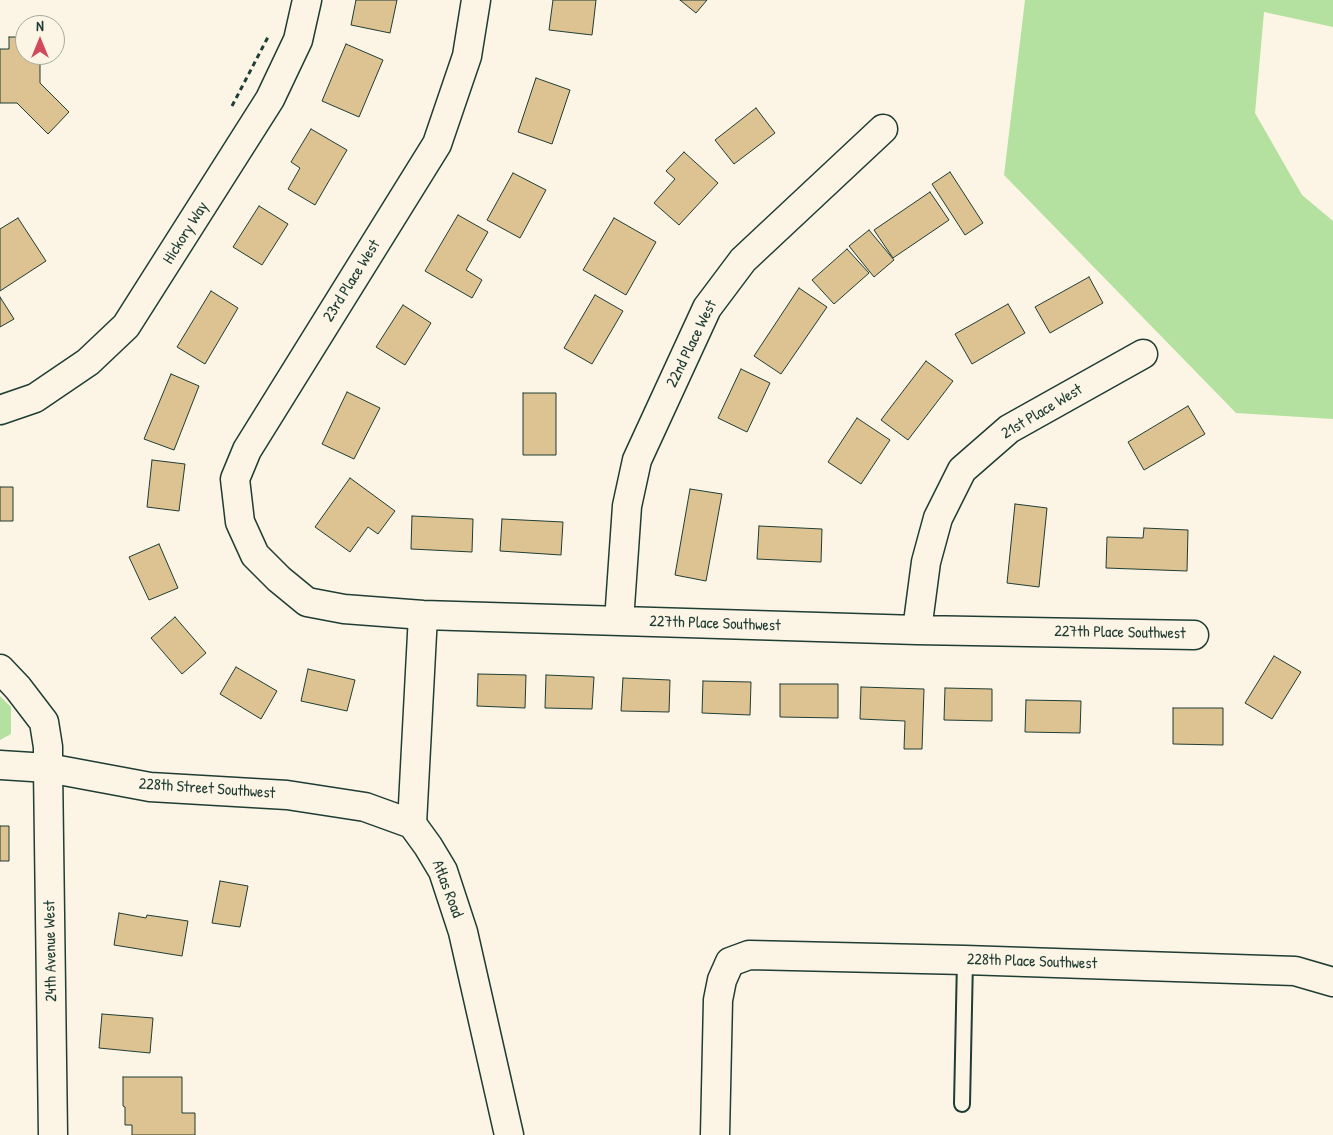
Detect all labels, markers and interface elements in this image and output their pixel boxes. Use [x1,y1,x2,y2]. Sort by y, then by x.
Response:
north arrow [15,15,65,65]
text: N [36,16,44,35]
street label: Hickory Way [159,198,213,268]
street label: 23rd Place West [319,236,385,326]
street label: 22nd Place West [663,297,721,391]
street label: 21st Place West [998,380,1086,444]
street label: 227th Place Southwest [649,612,781,636]
street label: 227th Place Southwest [1054,622,1186,644]
street label: 228th Street Southwest [138,775,276,803]
street label: Atlas Road [427,858,467,920]
street label: 24th Avenue West [41,900,61,1002]
street label: 228th Place Southwest [967,950,1097,974]

